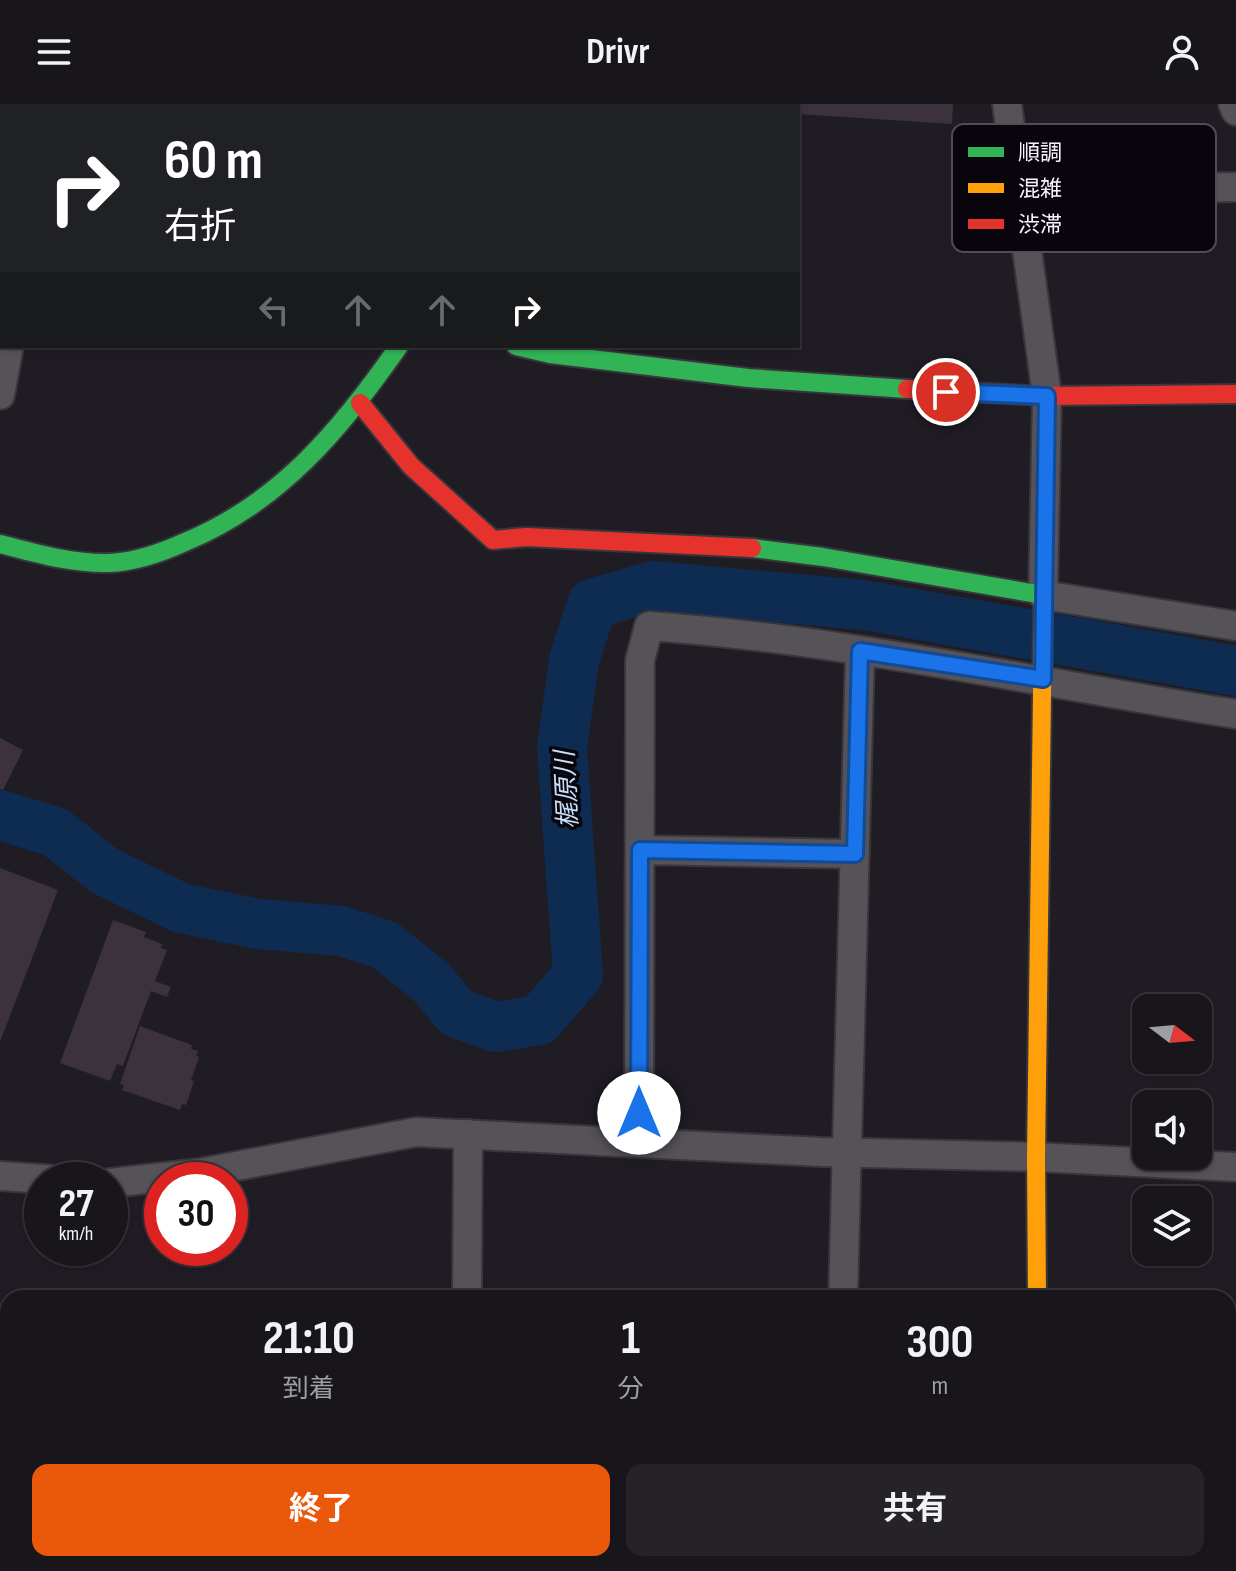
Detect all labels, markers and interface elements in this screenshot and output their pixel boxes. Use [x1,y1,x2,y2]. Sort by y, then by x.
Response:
icon: menu [32,30,76,74]
icon: person [1160,30,1204,74]
text: Drivr [586,31,650,74]
legend [952,124,1216,252]
text: 60 m [164,128,263,195]
icon: right [32,136,136,240]
text: 順調 [1018,140,1062,167]
text: 混雑 [1018,176,1062,203]
text: 右折 [164,206,236,249]
text: 渋滞 [1018,212,1062,239]
icon: left [252,288,296,332]
icon: ahead [336,288,380,332]
icon: ahead [420,288,464,332]
icon: right [504,288,548,332]
pin [912,358,980,426]
icon: arrive [924,370,968,414]
water label: 梶原川 [550,747,585,830]
north arrow [1132,994,1212,1074]
map controls [1132,994,1212,1266]
position arrow [597,1071,681,1155]
button: sound [1132,1090,1212,1170]
speed limit sign: 30 [144,1162,248,1266]
text: 27 [59,1180,93,1228]
button: layers [1132,1186,1212,1266]
text: km/h [59,1222,93,1246]
text: 21:10 [263,1310,355,1367]
text: 1 [621,1310,640,1367]
text: 300 [906,1314,973,1371]
text: m [931,1371,948,1402]
text: 到着 [283,1374,335,1405]
text: 分 [618,1374,644,1405]
button: 終了 [32,1464,610,1556]
button: 共有 [626,1464,1204,1556]

